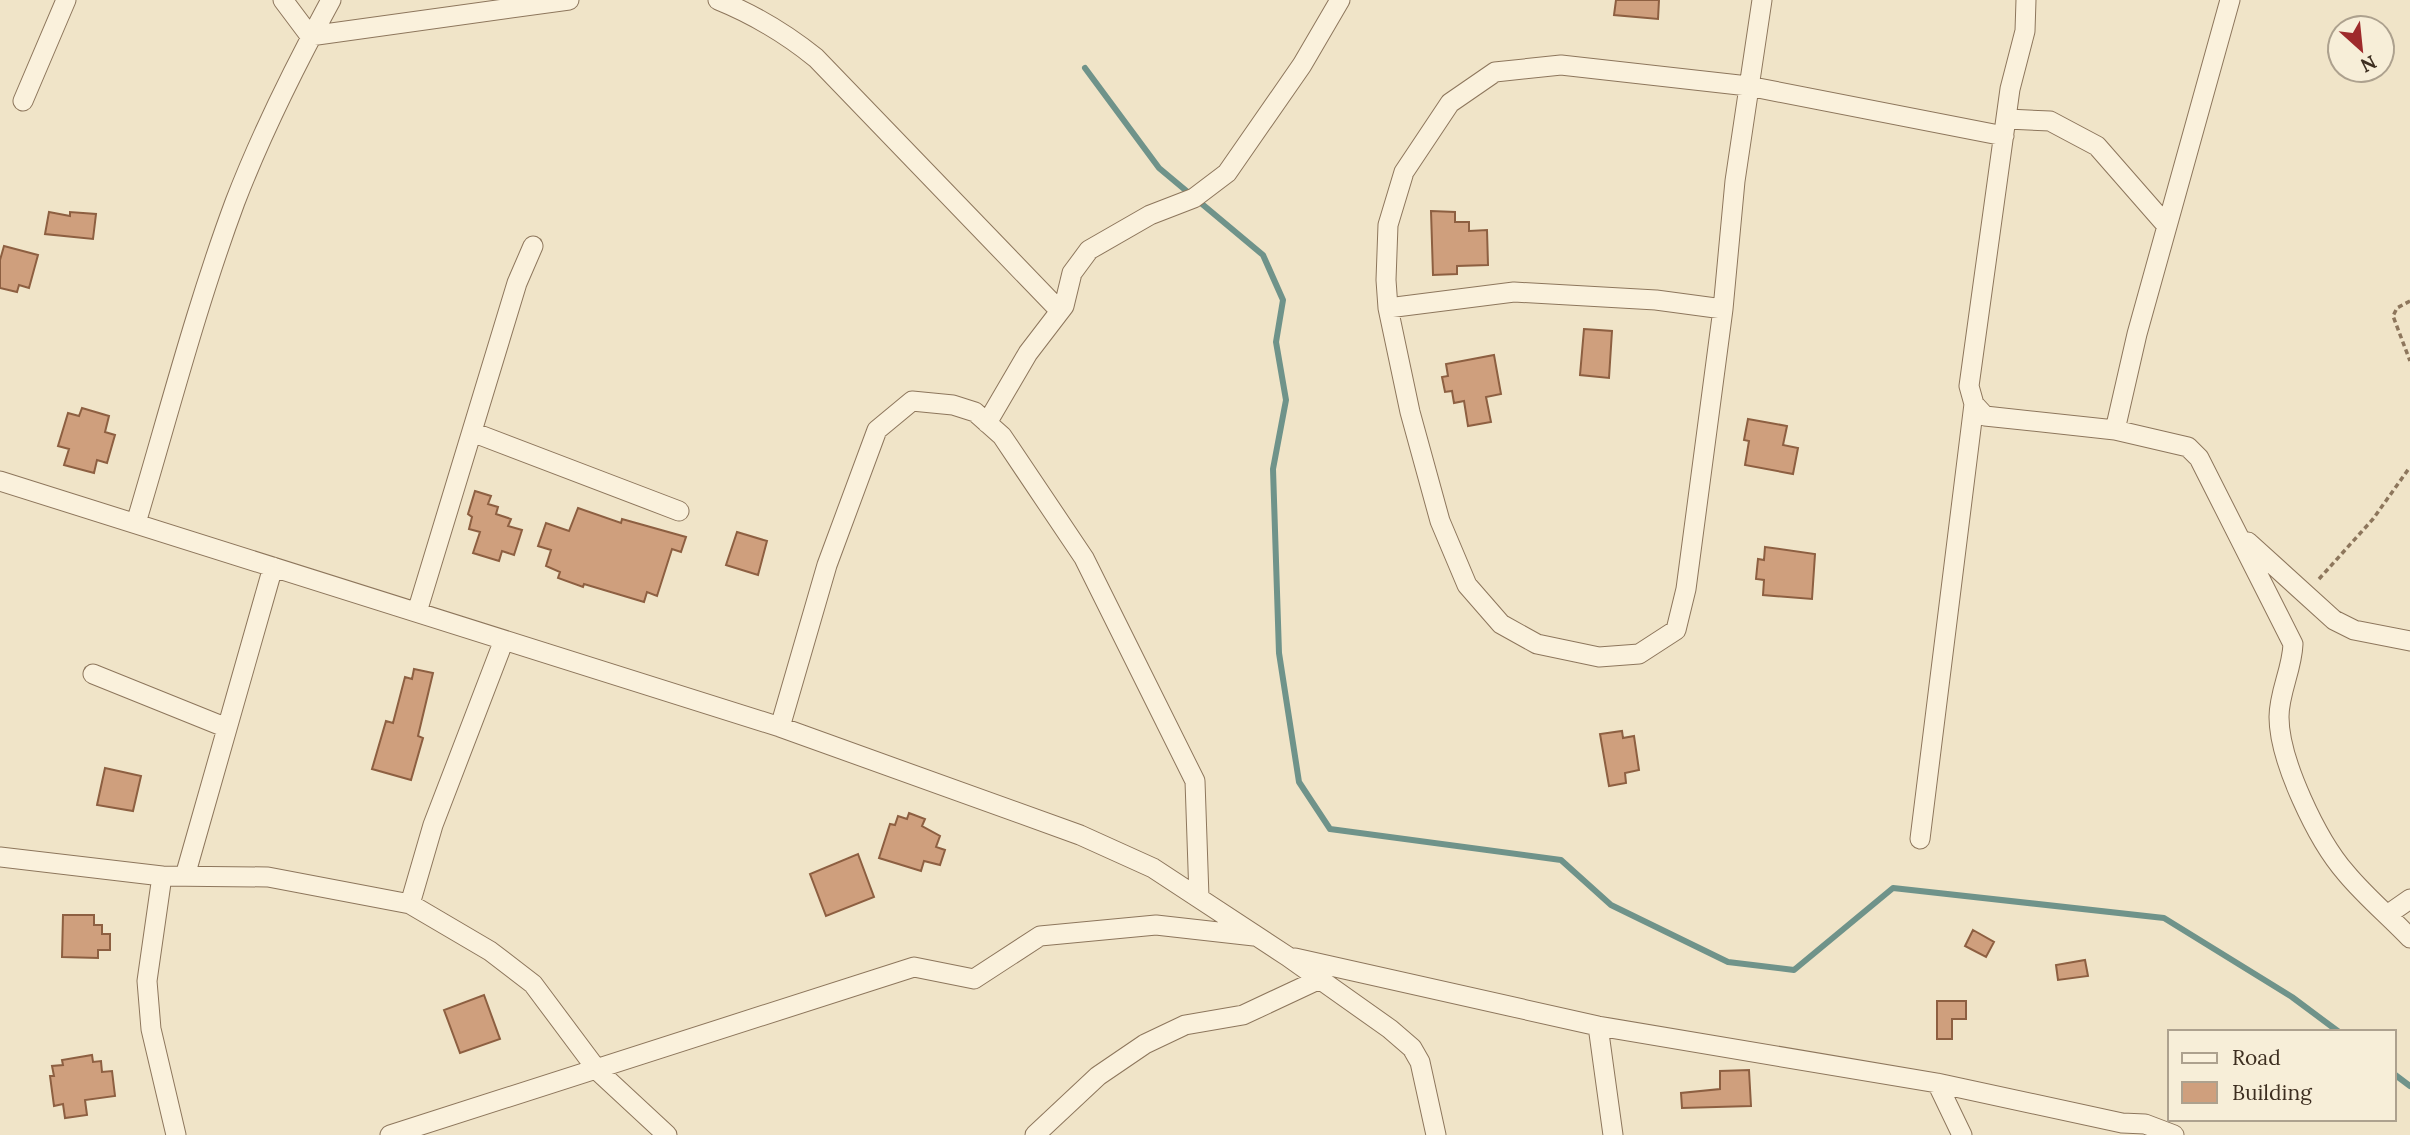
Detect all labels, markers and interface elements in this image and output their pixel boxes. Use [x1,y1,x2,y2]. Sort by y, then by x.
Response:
north arrow [2326,14,2396,84]
text: N [2356,50,2381,78]
legend [2168,1030,2396,1121]
text: Road [2232,1044,2281,1071]
text: Building [2232,1079,2312,1106]

